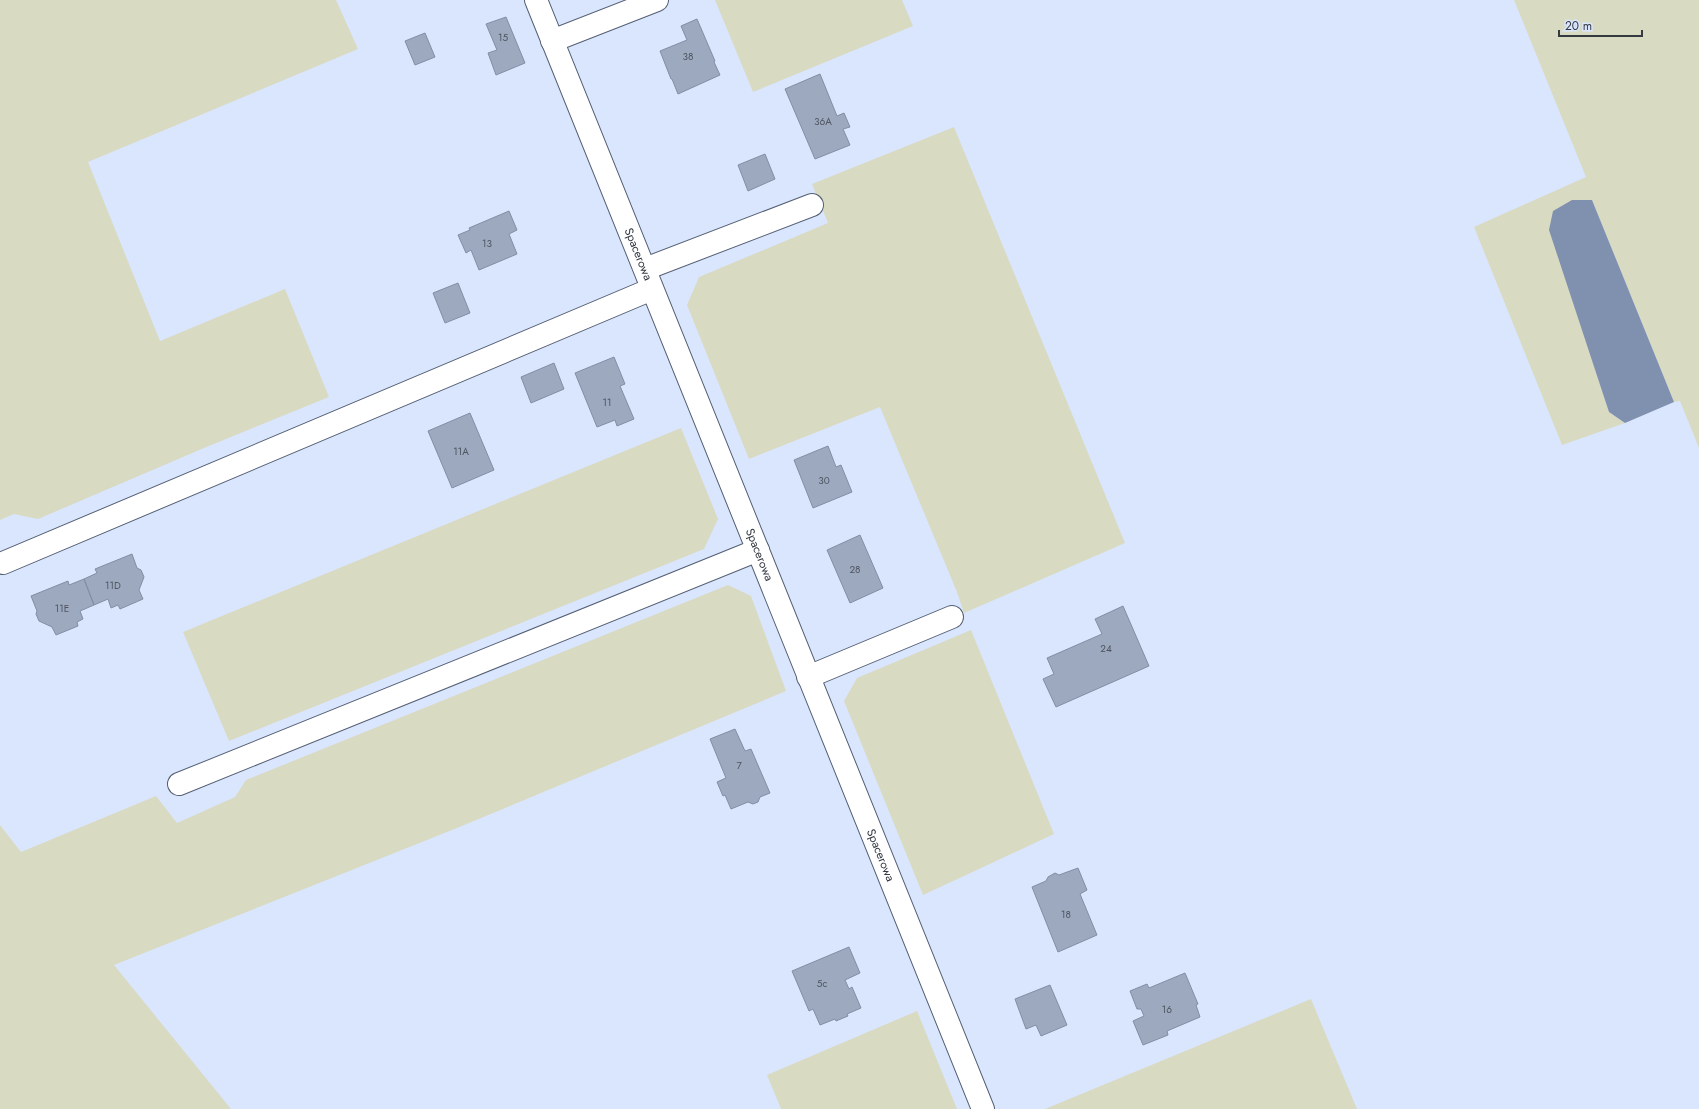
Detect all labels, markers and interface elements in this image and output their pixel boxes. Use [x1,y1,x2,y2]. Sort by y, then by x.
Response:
scale bar [1559,12,1642,38]
text: 20 m [1565,17,1592,35]
house number: 15 [498,30,508,45]
house number: 38 [683,49,693,64]
house number: 36A [814,114,832,129]
street label: Spacerowa [620,225,657,283]
house number: 13 [482,236,493,251]
house number: 11 [603,395,612,410]
house number: 11A [453,444,469,459]
house number: 30 [818,473,830,488]
street label: Spacerowa [741,526,778,584]
house number: 28 [849,562,861,577]
house number: 11D [105,578,121,593]
house number: 11E [55,601,69,616]
house number: 24 [1100,641,1112,656]
house number: 7 [736,758,742,773]
street label: Spacerowa [862,826,899,884]
house number: 18 [1061,907,1071,922]
house number: 5c [817,976,827,991]
house number: 16 [1162,1002,1172,1017]

